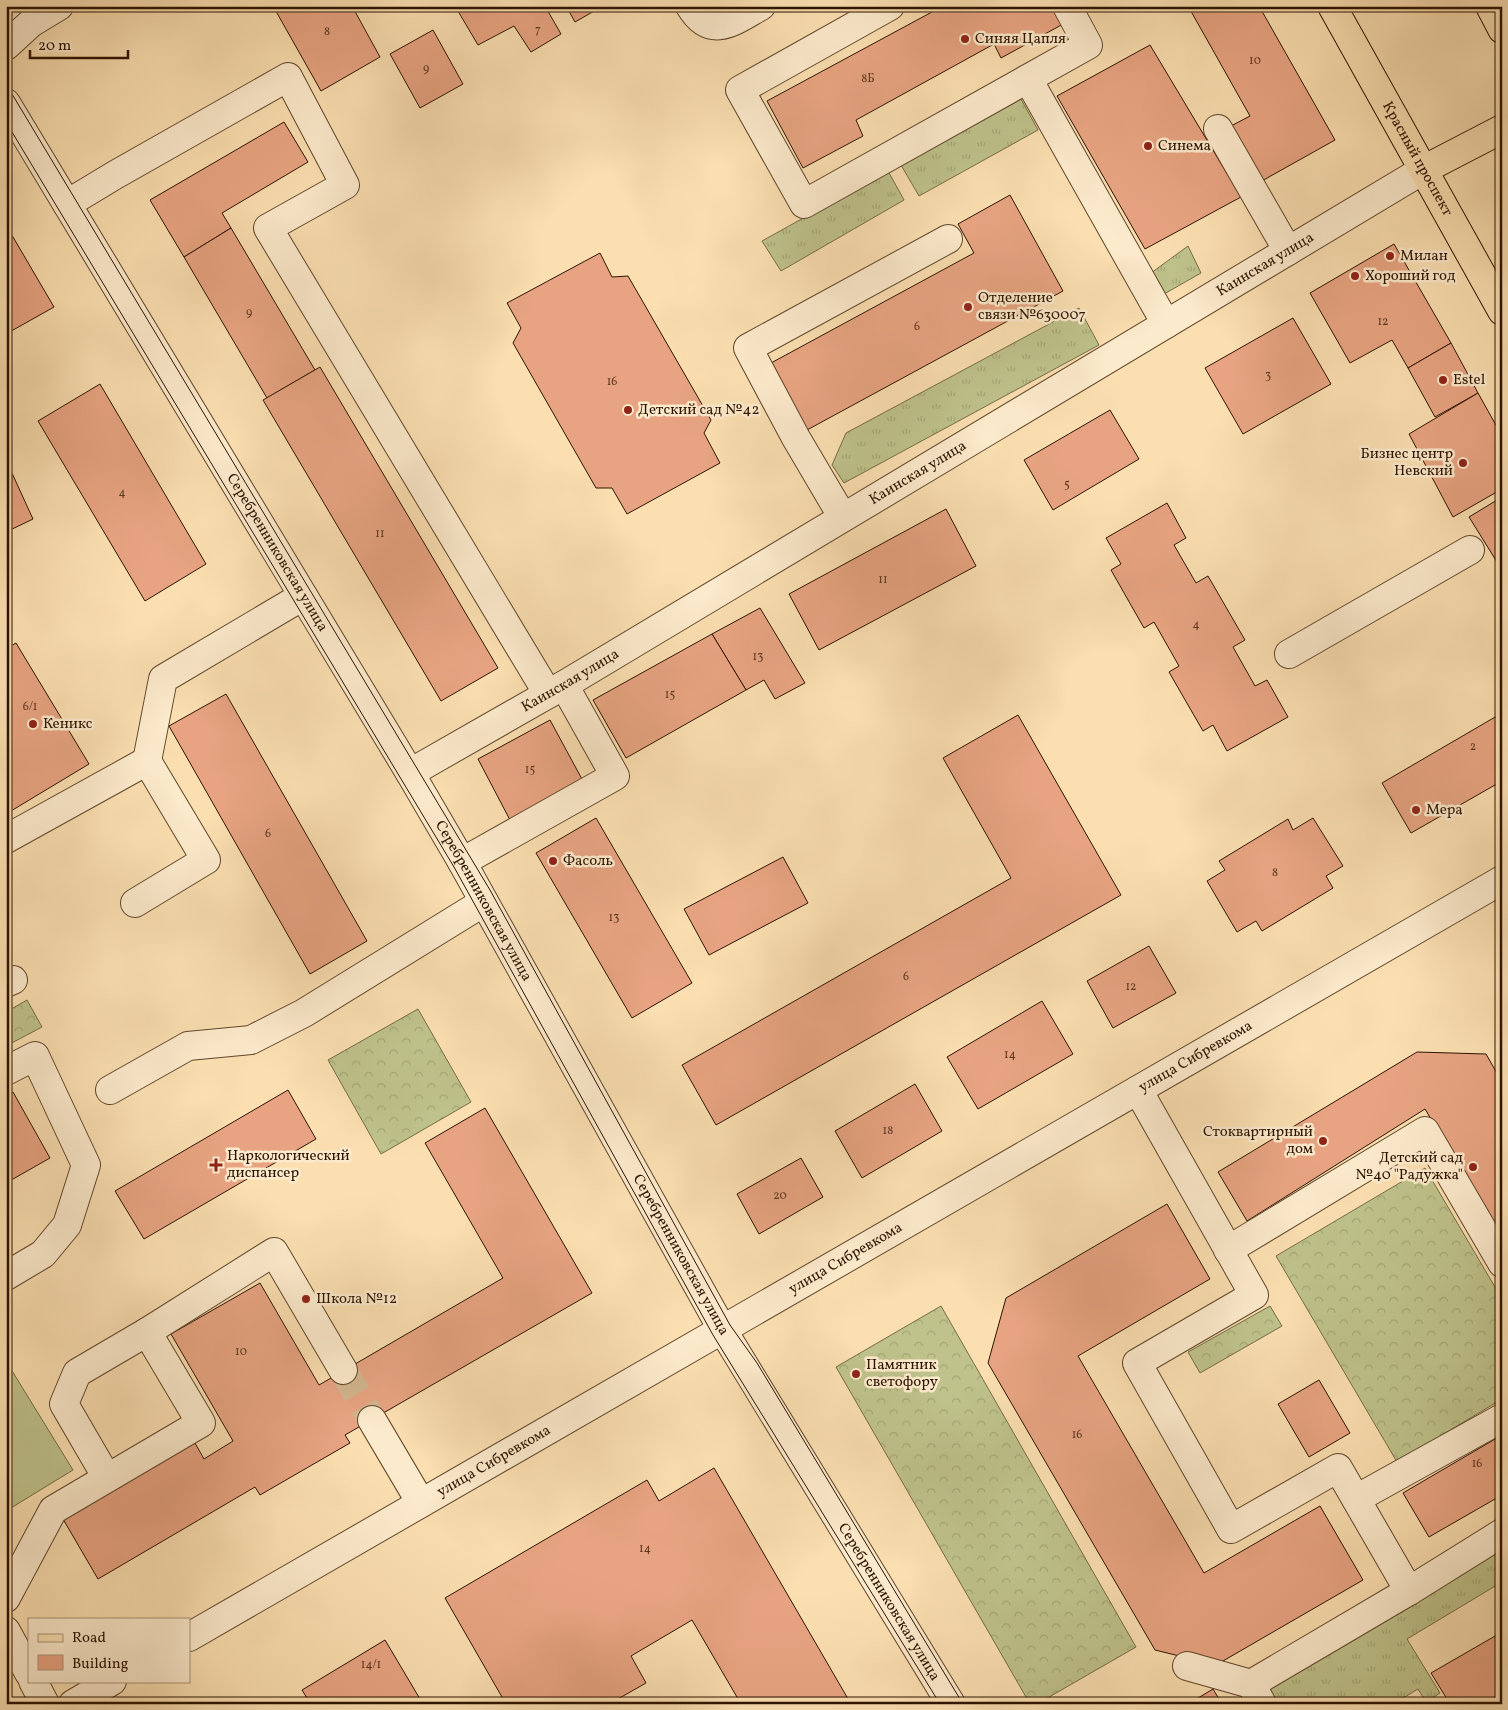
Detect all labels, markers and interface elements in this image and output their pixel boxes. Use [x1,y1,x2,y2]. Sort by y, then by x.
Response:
house number: 7 [535,22,541,38]
house number: 8 [324,24,330,40]
scale bar [30,28,128,60]
place label: Синяя Цапля [975,29,1066,50]
marker: Синяя Цапля [959,33,971,45]
text: 20 m [38,36,71,57]
house number: 10 [1249,53,1261,69]
house number: 9 [423,61,429,77]
house number: 8Б [861,71,875,87]
street label: Красный проспект [1377,98,1458,220]
place label: Синема [1158,136,1211,157]
marker: Синема [1142,140,1154,152]
street label: Каинская улица [1213,227,1318,302]
place label: Милан [1400,246,1448,267]
marker: Милан [1384,250,1396,262]
place label: Хороший год [1365,266,1456,287]
marker: Хороший год [1349,270,1361,282]
place label: Отделение связи №630007 [978,288,1086,326]
marker: Отделение связи №630007 [962,301,974,313]
house number: 9 [246,305,252,321]
house number: 12 [1377,314,1389,330]
house number: 6 [914,319,920,335]
house number: 3 [1265,368,1271,384]
place label: Estel [1453,370,1485,391]
house number: 16 [607,374,617,390]
marker: Estel [1437,374,1449,386]
place label: Детский сад №42 [638,400,760,421]
marker: Детский сад №42 [622,404,634,416]
street label: Каинская улица [865,435,971,510]
place label: Бизнес центр Невский [1361,444,1453,482]
marker: Бизнес центр Невский [1457,457,1469,469]
street label: Серебренниковская улица [221,469,333,636]
house number: 5 [1064,477,1070,493]
house number: 4 [118,485,126,501]
house number: 11 [375,526,385,542]
house number: 11 [878,572,888,588]
house number: 4 [1192,617,1200,633]
street label: Каинская улица [518,644,623,718]
house number: 13 [753,649,763,665]
house number: 15 [665,687,675,703]
house number: 6/1 [23,699,37,715]
place label: Кеникс [43,714,93,735]
marker: Кеникс [27,718,39,730]
house number: 2 [1470,739,1476,755]
house number: 15 [525,762,535,778]
place label: Мера [1426,800,1463,821]
marker: Мера [1410,804,1422,816]
street label: Серебренниковская улица [430,817,537,985]
house number: 6 [265,826,271,842]
place label: Фасоль [563,851,613,872]
marker: Фасоль [547,855,559,867]
house number: 8 [1272,865,1278,881]
house number: 13 [609,910,619,926]
house number: 6 [903,969,909,985]
house number: 12 [1125,979,1137,995]
street label: улица Сибревкома [1135,1015,1257,1098]
house number: 14 [1004,1047,1016,1063]
place label: Стоквартирный дом [1203,1122,1313,1160]
house number: 18 [883,1123,893,1139]
marker: Стоквартирный дом [1317,1135,1329,1147]
place label: Наркологический диспансер [227,1146,350,1184]
place label: Детский сад №40 "Радужка" [1356,1148,1464,1186]
marker: Наркологический диспансер [209,1158,223,1172]
marker: Детский сад №40 "Радужка" [1467,1161,1479,1173]
street label: Серебренниковская улица [627,1170,734,1339]
house number: 20 [773,1188,787,1204]
street label: улица Сибревкома [785,1217,907,1300]
place label: Школа №12 [316,1289,397,1310]
marker: Школа №12 [300,1293,312,1305]
house number: 10 [235,1344,247,1360]
place label: Памятник светофору [866,1355,938,1393]
marker: Памятник светофору [850,1368,862,1380]
street label: улица Сибревкома [433,1420,555,1502]
house number: 16 [1072,1427,1082,1443]
house number: 16 [1472,1456,1482,1472]
street label: Серебренниковская улица [833,1519,945,1685]
house number: 14 [639,1541,651,1557]
legend [28,1618,190,1682]
text: Road [72,1628,106,1649]
text: Building [72,1654,129,1675]
house number: 14/1 [361,1657,381,1673]

